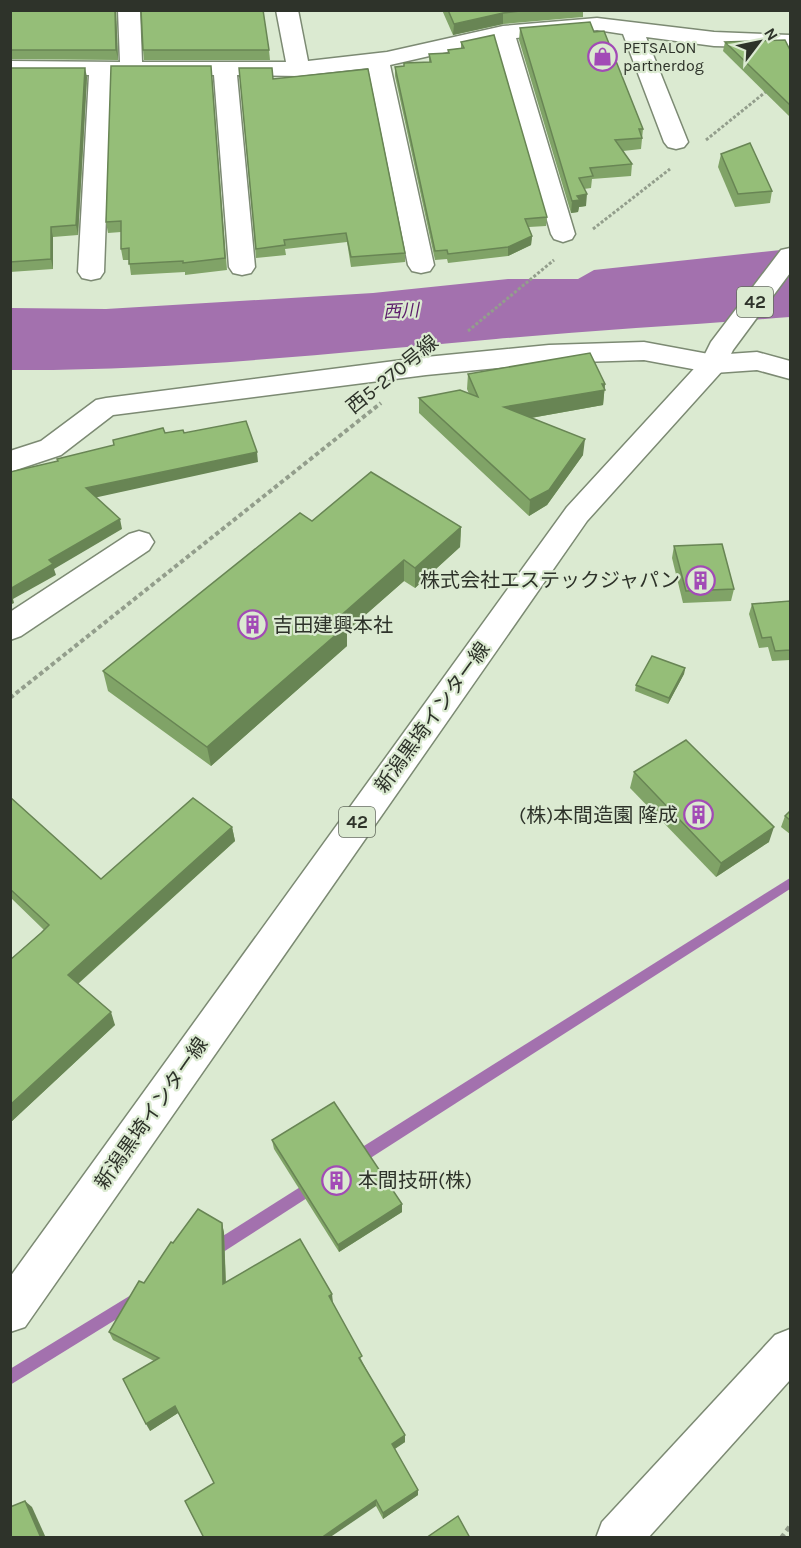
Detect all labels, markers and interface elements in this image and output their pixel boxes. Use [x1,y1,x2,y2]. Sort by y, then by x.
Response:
north arrow [729,12,789,72]
text: N [760,24,782,44]
place label: PETSALON partnerdog [623,38,704,75]
shop icon: PETSALON partnerdog [586,40,618,72]
road number: 42 [737,287,773,317]
water label: 西川 [382,299,422,323]
street label: 西5-270号線 [342,330,443,418]
building icon: 株式会社エステックジャパン [685,564,717,596]
place label: 株式会社エステックジャパン [420,569,680,592]
building icon: 吉田建興本社 [236,609,268,641]
place label: 吉田建興本社 [273,614,393,637]
street label: 新潟黒埼インター線 [370,638,495,797]
building icon: (株)本間造園 隆成 [683,799,715,831]
place label: (株)本間造園 隆成 [519,804,678,827]
road number: 42 [339,807,375,837]
street label: 新潟黒埼インター線 [90,1033,212,1194]
building icon: 本間技研(株) [321,1164,353,1196]
place label: 本間技研(株) [358,1169,472,1192]

